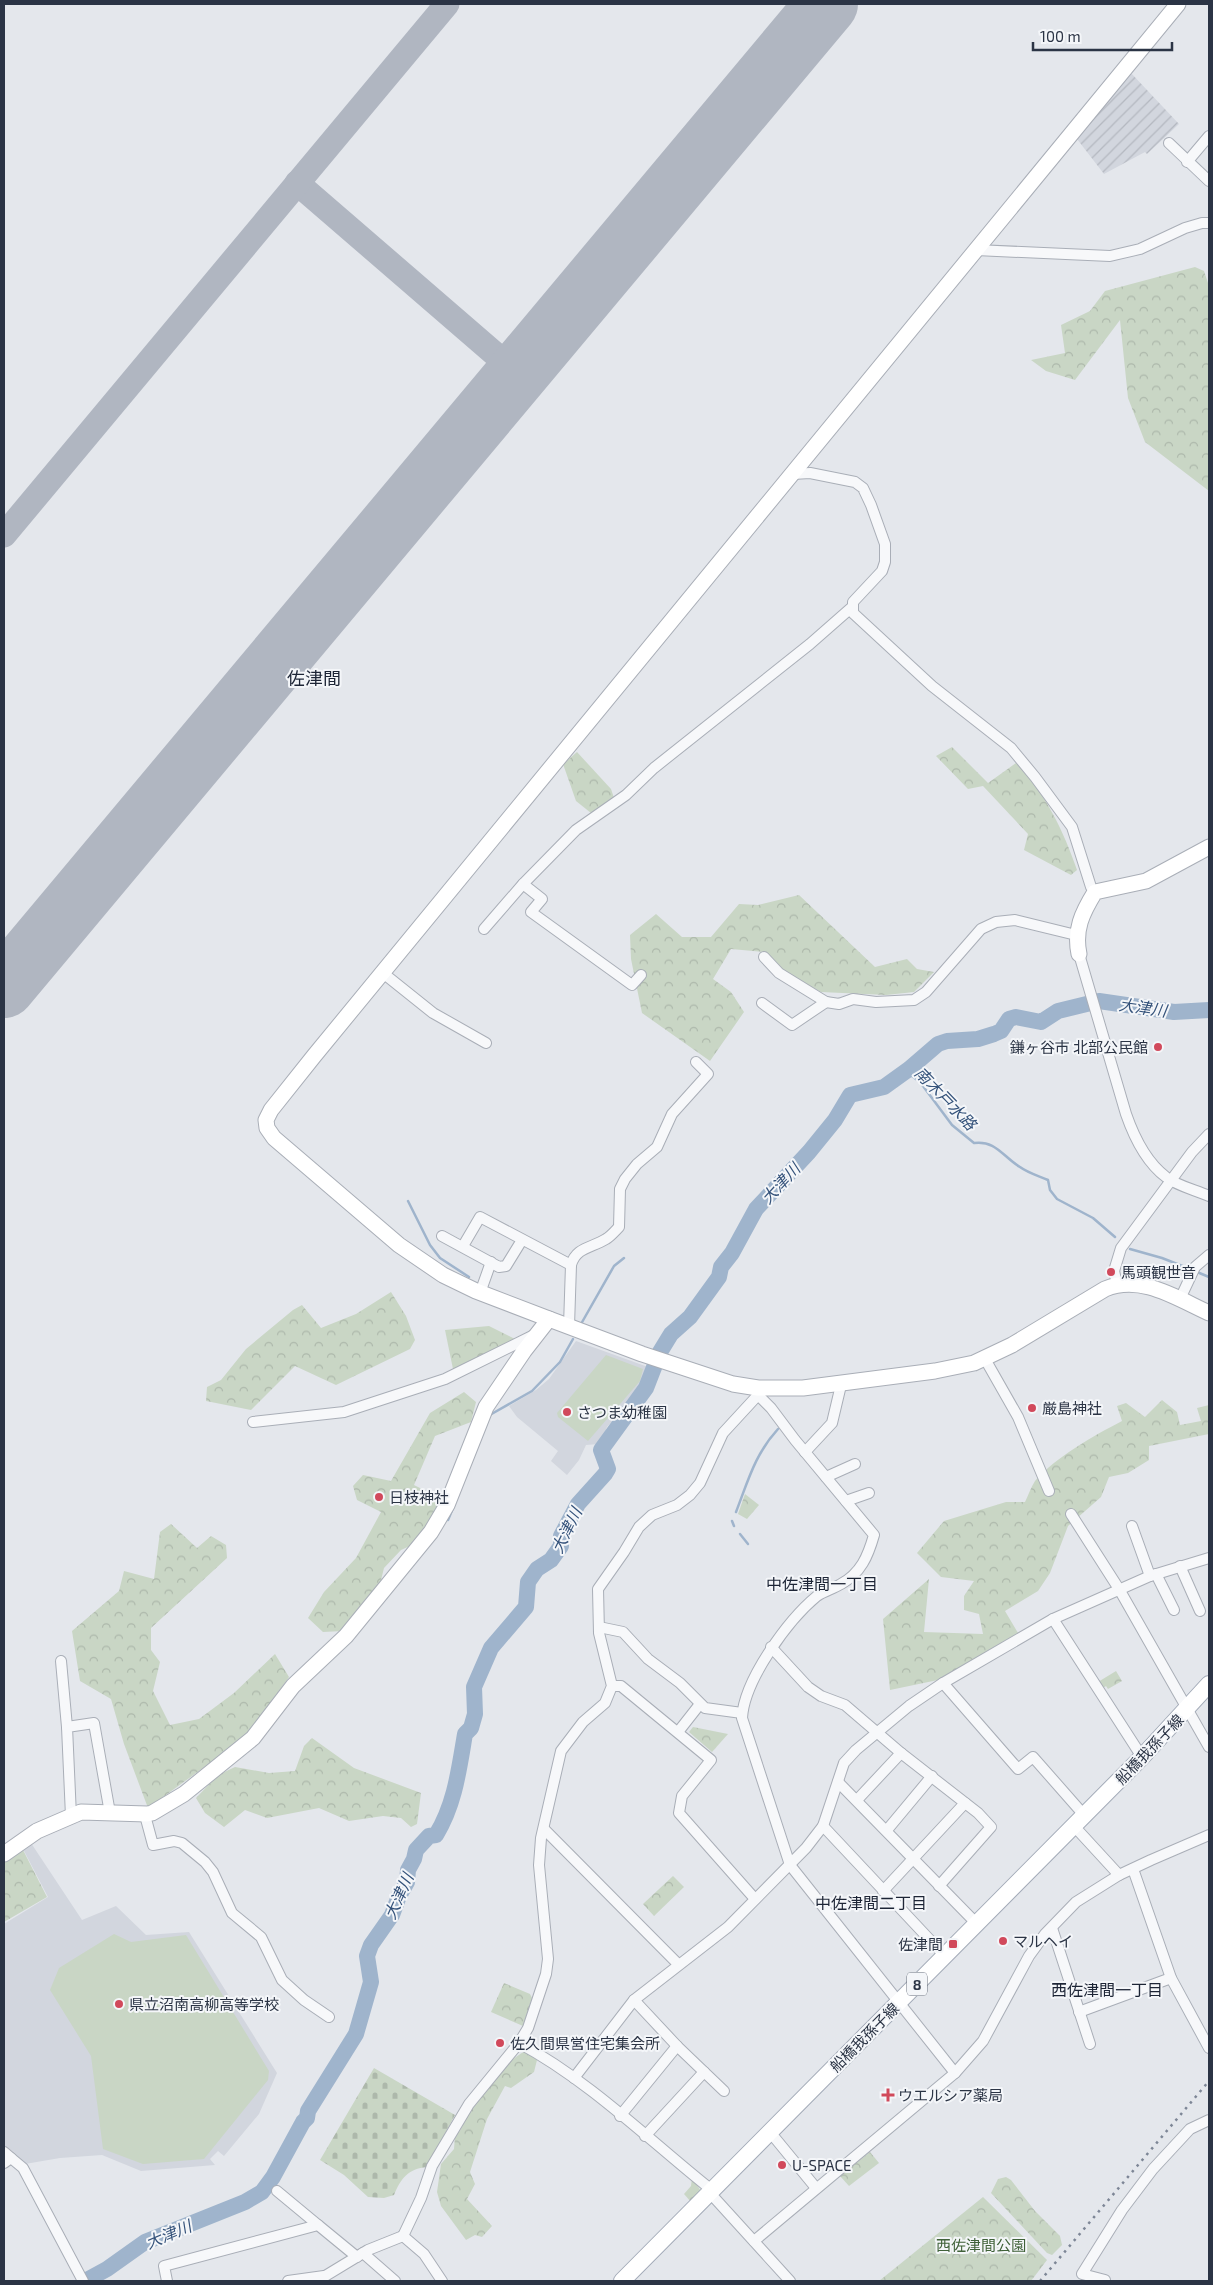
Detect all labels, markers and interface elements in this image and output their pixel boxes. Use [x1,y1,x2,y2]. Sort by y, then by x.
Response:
scale bar [1033,20,1172,52]
text: 100 m [1040,27,1081,45]
district label: 佐津間 [287,667,341,689]
water label: 大津川 [1118,994,1170,1020]
place label: 鎌ヶ谷市 北部公民館 [1010,1038,1148,1056]
marker: 鎌ヶ谷市 北部公民館 [1152,1041,1164,1053]
water label: 南木戸水路 [911,1063,982,1135]
water label: 大津川 [757,1158,805,1207]
place label: 馬頭観世音 [1121,1263,1196,1281]
marker: 馬頭観世音 [1105,1266,1117,1278]
place label: 厳島神社 [1042,1399,1102,1417]
marker: 厳島神社 [1026,1402,1038,1414]
place label: さつま幼稚園 [577,1403,667,1421]
marker: さつま幼稚園 [561,1406,573,1418]
place label: 日枝神社 [389,1488,449,1506]
marker: 日枝神社 [373,1491,385,1503]
water label: 大津川 [547,1502,586,1556]
district label: 中佐津間一丁目 [766,1574,878,1593]
street label: 船橋我孫子線 [1111,1710,1187,1788]
water label: 大津川 [380,1868,417,1922]
district label: 中佐津間二丁目 [815,1893,927,1912]
place label: マルヘイ [1013,1932,1073,1950]
place label: 佐津間 [898,1935,943,1953]
marker: マルヘイ [997,1935,1009,1947]
marker: 佐津間 [947,1938,959,1950]
road number: 8 [907,1972,927,1996]
district label: 西佐津間一丁目 [1051,1980,1163,1999]
place label: 県立沼南高柳高等学校 [129,1995,279,2013]
marker: 県立沼南高柳高等学校 [113,1998,125,2010]
street label: 船橋我孫子線 [826,1999,902,2075]
place label: 佐久間県営住宅集会所 [510,2034,660,2052]
marker: 佐久間県営住宅集会所 [494,2037,506,2049]
place label: ウエルシア薬局 [898,2086,1003,2104]
marker: ウエルシア薬局 [882,2089,894,2101]
place label: U-SPACE [792,2156,852,2174]
marker: U-SPACE [776,2159,788,2171]
water label: 大津川 [142,2215,196,2252]
park label: 西佐津間公園 [936,2236,1026,2254]

